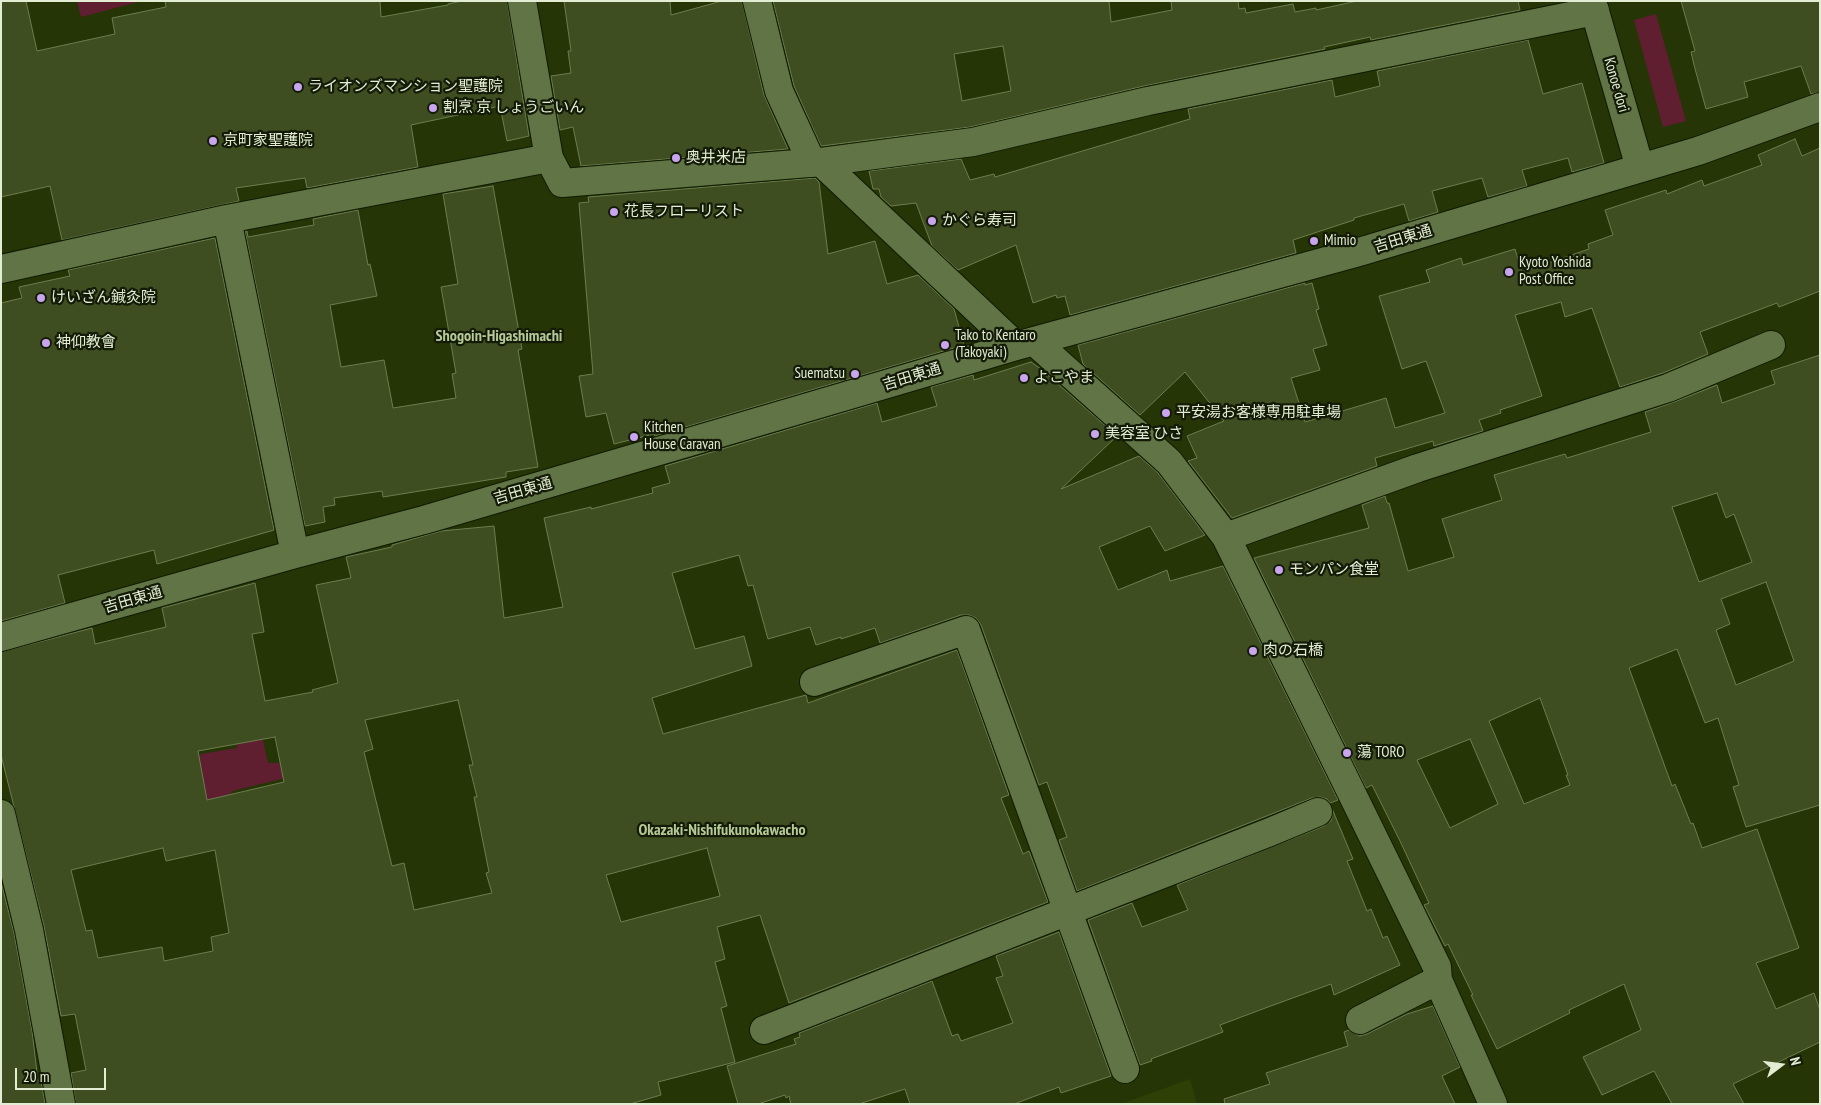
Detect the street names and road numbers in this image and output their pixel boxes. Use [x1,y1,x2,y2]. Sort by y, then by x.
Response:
street label: Konoe dori [1600,56,1632,114]
street label: 吉田東通 [1372,222,1434,256]
street label: 吉田東通 [881,360,943,394]
street label: 吉田東通 [492,474,554,508]
street label: 吉田東通 [102,583,164,617]

